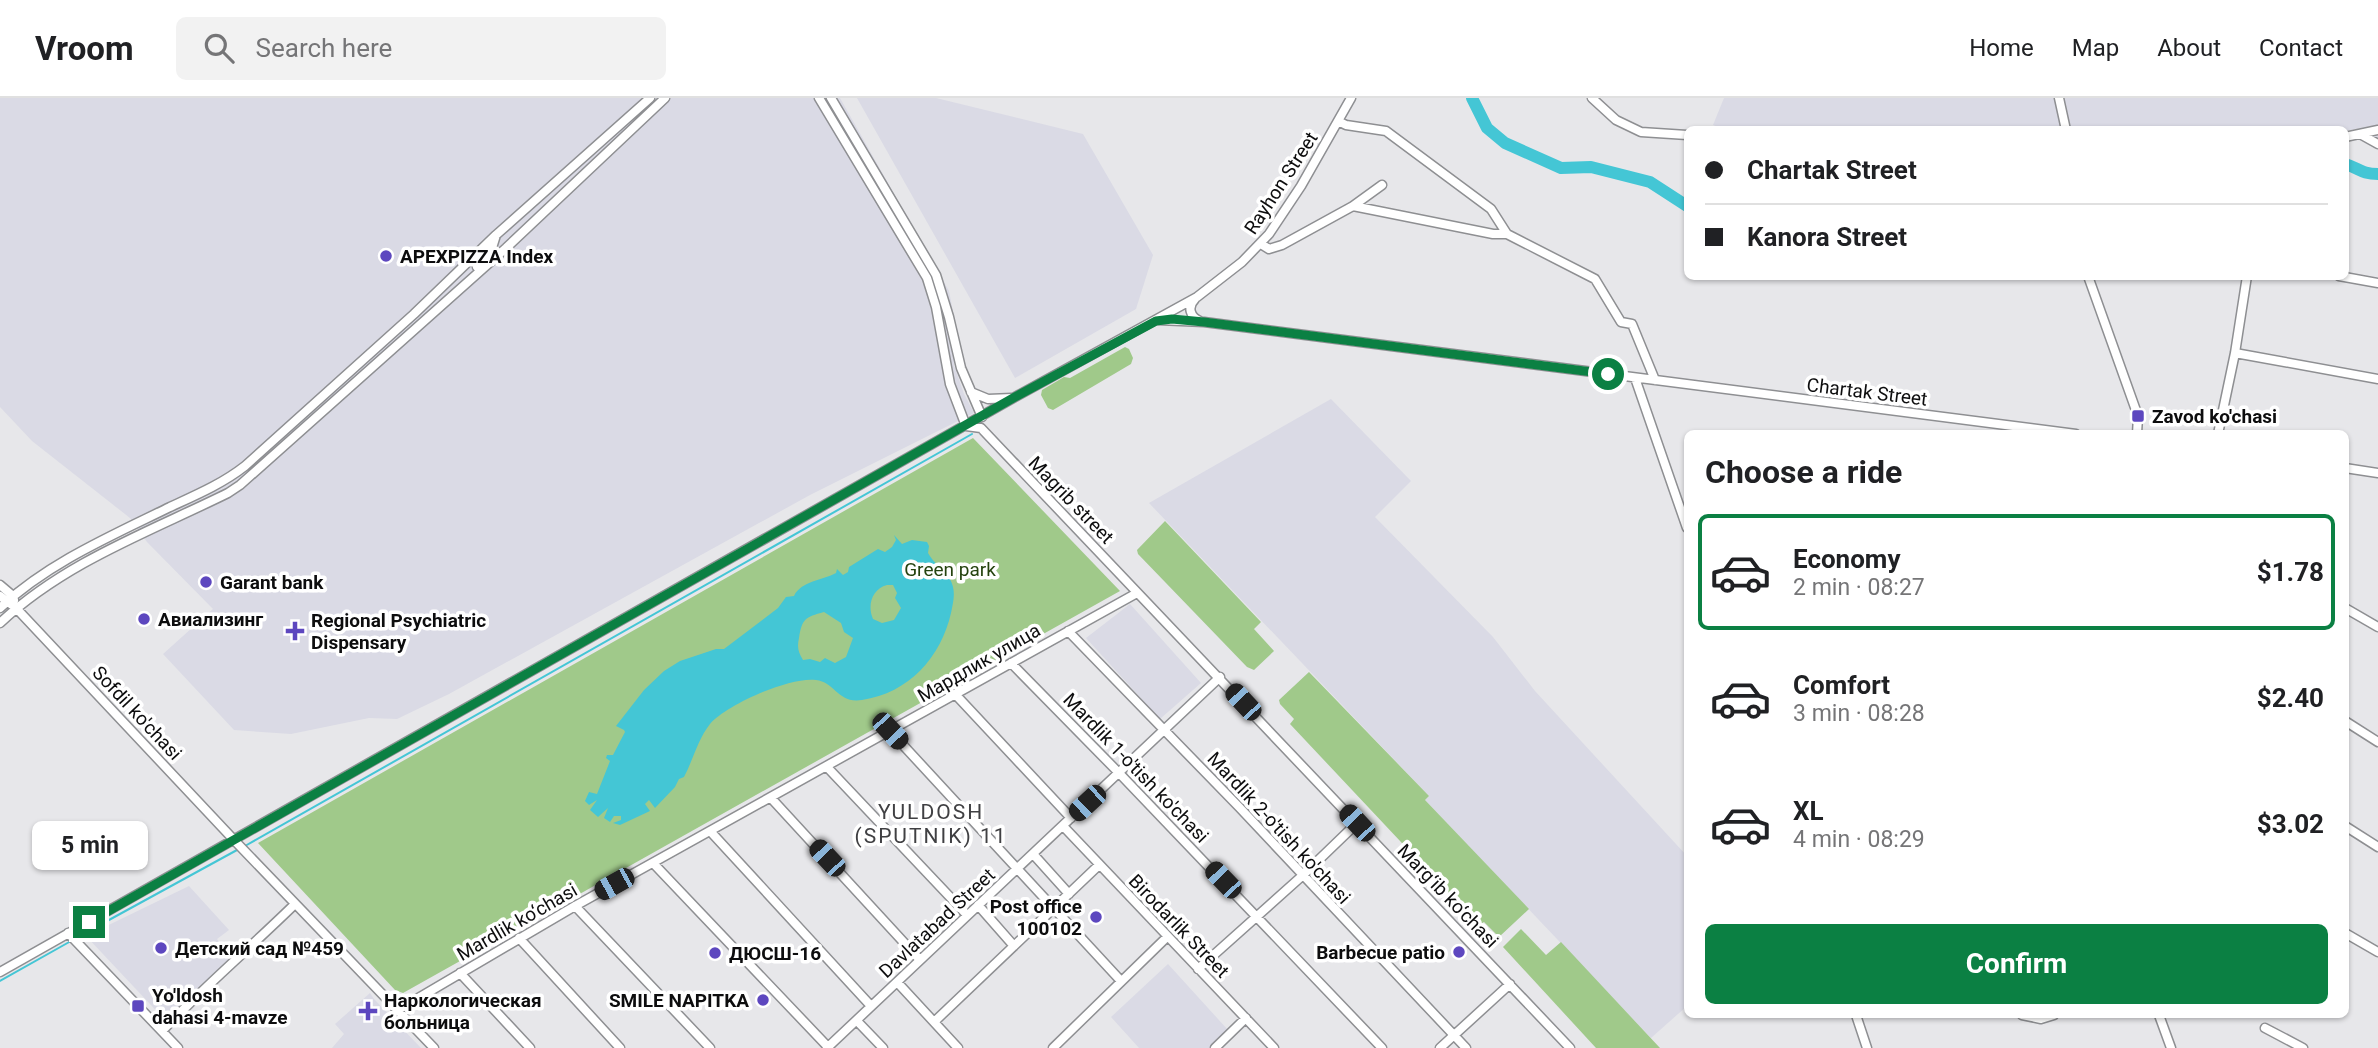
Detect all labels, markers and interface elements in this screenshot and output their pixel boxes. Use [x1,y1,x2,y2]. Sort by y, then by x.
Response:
search box [176,17,666,80]
text: Vroom [35,29,134,68]
icon: search [200,29,238,67]
text: Search here [256,33,392,63]
text: Home [1969,34,2034,62]
text: Map [2072,34,2119,62]
text: About [2157,34,2221,62]
text: Contact [2259,34,2343,62]
street label: Rayhon Street [1239,127,1323,239]
text: Chartak Street [1747,155,1917,185]
text: Kanora Street [1747,222,1907,252]
place label: APEXPIZZA Index [400,245,553,268]
marker: APEXPIZZA Index [378,248,394,264]
route start [1592,358,1624,390]
street label: Chartak Street [1806,373,1928,411]
place label: Zavod ko'chasi [2152,405,2277,428]
marker: Zavod ko'chasi [2130,408,2146,424]
street label: Magrib street [1024,451,1118,549]
text: Choose a ride [1705,453,1902,491]
icon: car [1709,541,1772,604]
text: Economy [1793,544,1900,574]
text: $1.78 [2257,557,2324,587]
park label: Green park [904,558,996,581]
place label: Garant bank [220,571,324,594]
marker: Garant bank [198,574,214,590]
text: 2 min · 08:27 [1793,574,1925,601]
place label: Авиализинг [158,608,263,631]
place label: Regional Psychiatric Dispensary [311,609,486,654]
marker: Авиализинг [136,611,152,627]
street label: Мардлик улица [914,619,1044,707]
marker: Regional Psychiatric Dispensary [285,621,305,641]
street label: Sofdil ko'chasi [88,661,186,765]
icon: car [1709,667,1772,730]
text: Comfort [1793,670,1890,700]
car [1221,679,1266,725]
text: $2.40 [2257,683,2324,713]
street label: Mardlik 1-o'tish ko'chasi [1059,688,1213,848]
text: 3 min · 08:28 [1793,700,1925,727]
car [868,708,913,754]
street label: Mardlik 2-o'tish ko'chasi [1203,747,1355,909]
car [1065,781,1110,825]
icon: car [1709,793,1772,856]
text: XL [1793,796,1824,826]
district label: YULDOSH (SPUTNIK) 11 [854,800,1008,848]
car [1335,800,1380,846]
text: $3.02 [2257,809,2324,839]
callout: 5 min [31,820,147,870]
text: 4 min · 08:29 [1793,826,1925,853]
text: 5 min [61,832,119,859]
car [805,835,850,881]
street label: Marg‘ib ko‘chasi [1393,839,1503,953]
car [1201,858,1246,902]
street label: Davlatabad Street [874,863,1000,983]
car [591,865,638,903]
street label: Birodarlik Street [1124,870,1234,982]
street label: Mardlik ko‘chasi [453,878,581,966]
place label: Post office 100102 [990,895,1082,940]
route end [73,906,105,938]
marker: Post office 100102 [1088,909,1104,925]
button: Confirm [1705,924,2328,1004]
place label: Детский сад №459 [175,937,344,960]
marker: Детский сад №459 [153,940,169,956]
place label: Barbecue patio [1316,941,1445,964]
place label: ДЮСШ-16 [729,942,821,965]
marker: Barbecue patio [1451,944,1467,960]
marker: ДЮСШ-16 [707,945,723,961]
place label: Yo'ldosh dahasi 4-mavze [152,984,287,1029]
place label: Наркологическая больница [384,989,542,1034]
place label: SMILE NAPITKA [609,989,749,1012]
marker: SMILE NAPITKA [755,992,771,1008]
marker: Yo'ldosh dahasi 4-mavze [130,998,146,1014]
marker: Наркологическая больница [358,1001,378,1021]

